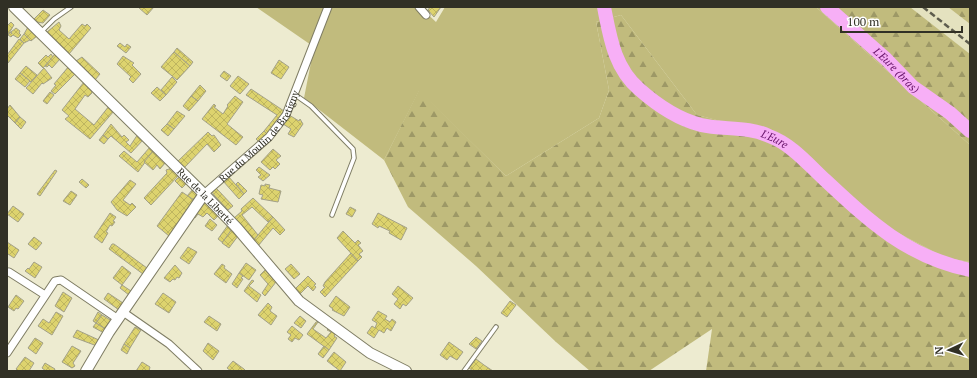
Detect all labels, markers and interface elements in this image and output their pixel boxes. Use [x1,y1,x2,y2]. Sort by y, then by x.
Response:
scale bar [841,8,962,34]
text: 100 m [847,14,880,29]
water label: L'Eure (bras) [870,44,922,96]
street label: Rue du Moulin de Bretigny [216,87,302,185]
water label: L'Eure [758,126,791,152]
street label: Rue de la Liberté [175,165,236,227]
north arrow [929,330,969,370]
text: N [932,345,946,355]

